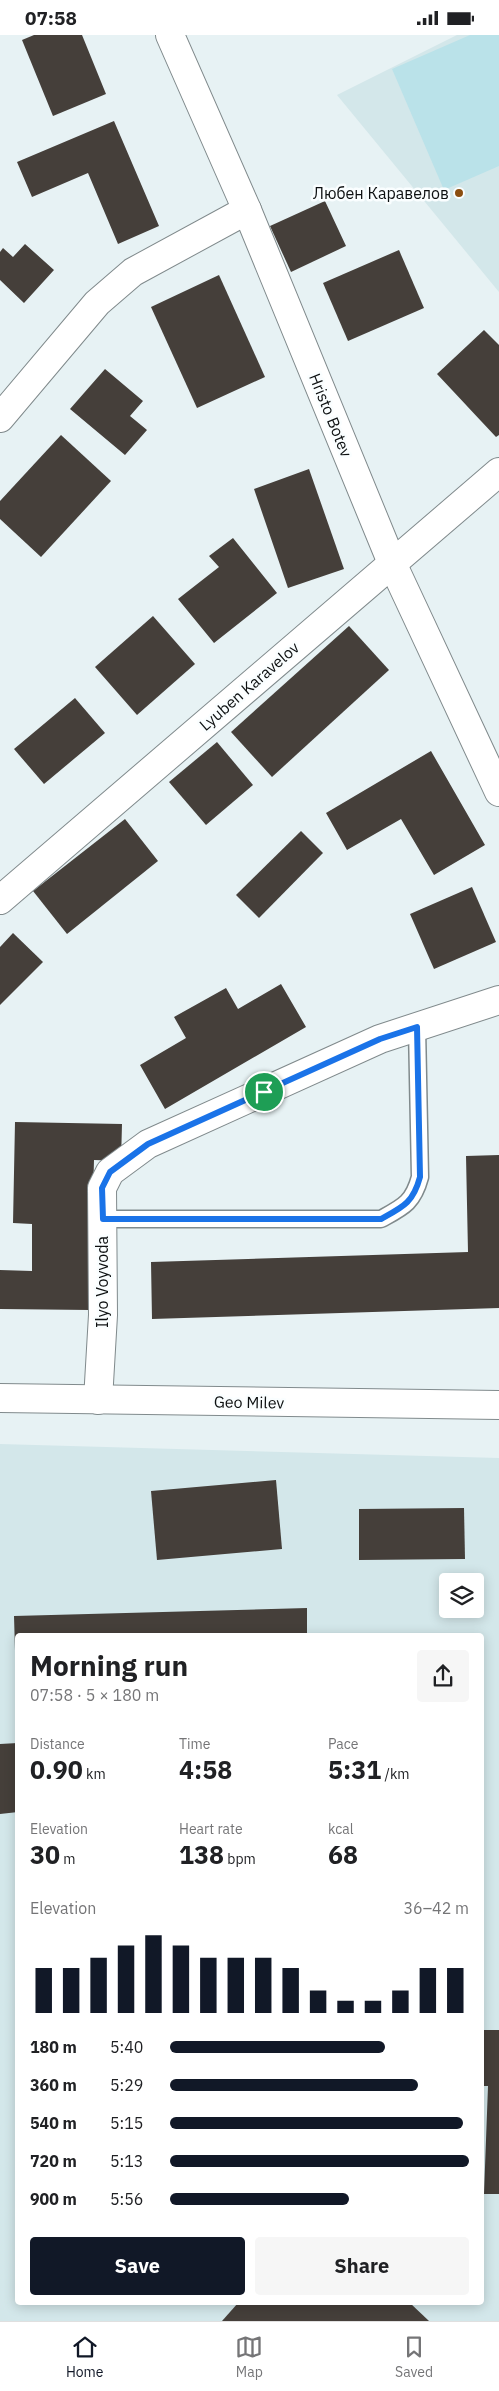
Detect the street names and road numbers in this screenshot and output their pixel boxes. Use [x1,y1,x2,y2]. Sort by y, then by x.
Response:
street label: Hristo Botev [305,370,357,460]
street label: Lyuben Karavelov [195,637,303,735]
street label: Ilyo Voyvoda [92,1236,112,1328]
street label: Geo Milev [214,1391,285,1413]

